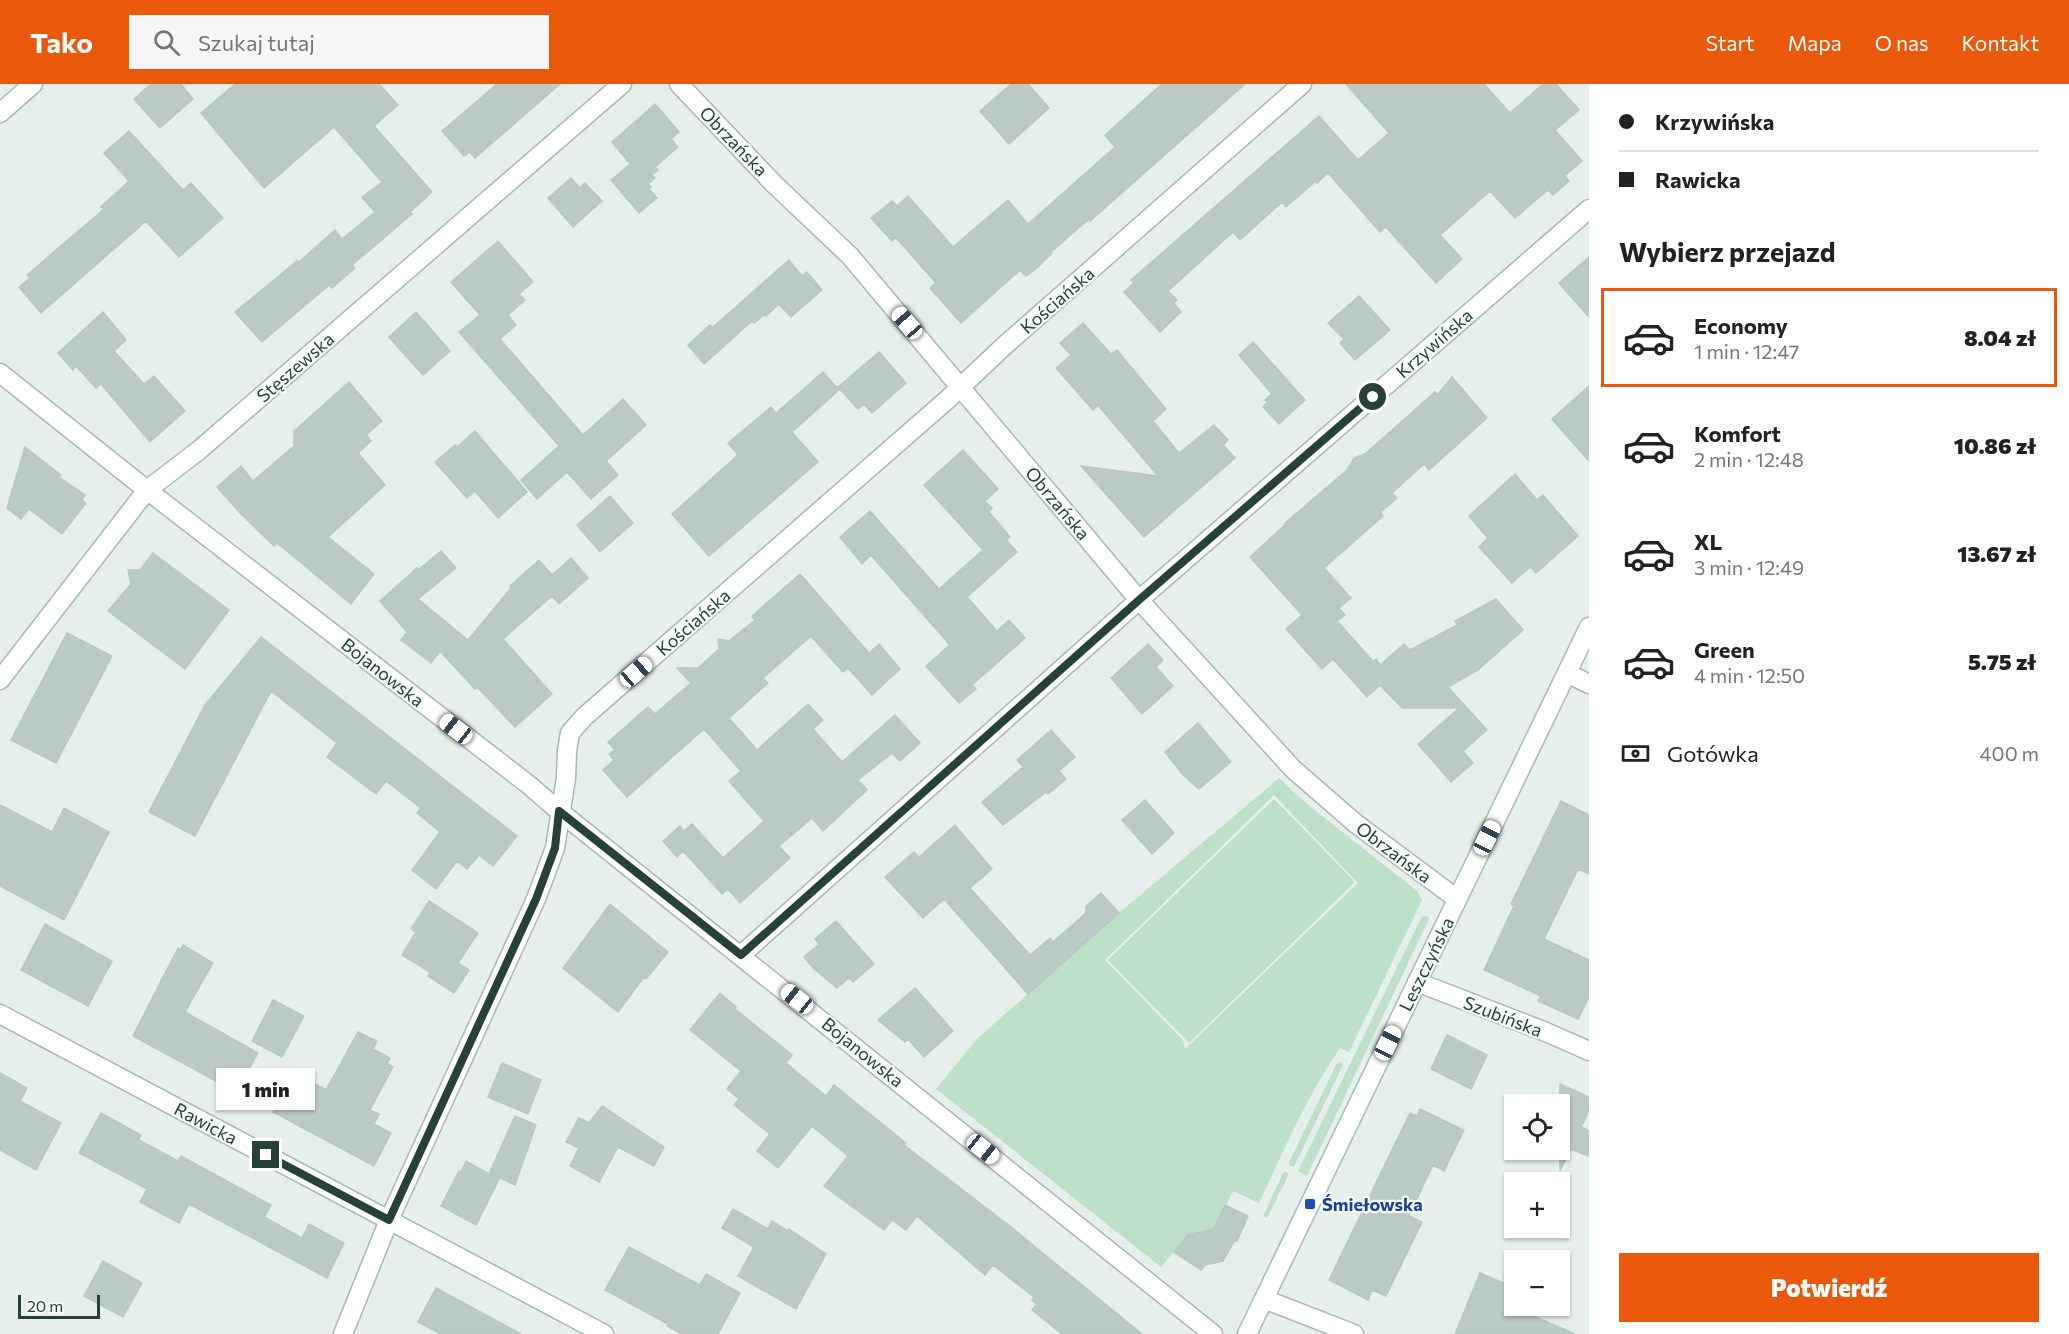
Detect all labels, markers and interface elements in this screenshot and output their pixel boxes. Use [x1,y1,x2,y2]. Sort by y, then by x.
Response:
search box [129,15,549,69]
text: Tako [30,25,93,59]
icon: search [150,26,183,59]
text: Szukaj tutaj [198,29,315,56]
text: Start [1706,30,1754,55]
text: Mapa [1787,30,1842,55]
text: O nas [1875,30,1928,55]
text: Kontakt [1961,30,2039,55]
street label: Obrzańska [695,101,773,181]
text: Krzywińska [1655,108,1774,135]
text: Rawicka [1655,166,1741,193]
text: Wybierz przejazd [1619,235,1836,268]
street label: Kościańska [1016,262,1098,338]
car [888,304,926,342]
street label: Krzywińska [1391,304,1477,382]
icon: car [1622,311,1676,365]
text: Economy [1694,312,1788,339]
text: 8.04 zł [1964,324,2036,351]
street label: Stęszewska [252,327,338,407]
text: 1 min · 12:47 [1694,339,1799,363]
route start [1359,383,1386,410]
icon: car [1622,419,1676,473]
text: Komfort [1694,420,1781,447]
text: 10.86 zł [1954,432,2036,459]
text: 2 min · 12:48 [1694,447,1804,471]
street label: Obrzańska [1021,462,1095,544]
icon: car [1622,527,1676,581]
text: XL [1694,528,1722,555]
text: 13.67 zł [1957,540,2036,567]
text: 3 min · 12:49 [1694,555,1804,579]
street label: Kościańska [652,584,734,660]
street label: Bojanowska [337,633,429,711]
icon: car [1622,635,1676,689]
text: Green [1694,636,1755,663]
text: 5.75 zł [1968,648,2036,675]
car [617,653,655,691]
text: 4 min · 12:50 [1694,663,1805,687]
car [436,711,476,747]
icon: cash [1619,737,1652,770]
text: Gotówka [1667,740,1759,767]
text: 400 m [1980,741,2039,765]
street label: Obrzańska [1352,817,1436,887]
car [1471,818,1503,858]
street label: Leszczyńska [1394,913,1458,1015]
car [777,981,817,1017]
street label: Szubińska [1461,991,1545,1041]
street label: Bojanowska [818,1012,908,1092]
car [1372,1023,1404,1063]
callout: 1 min [216,1068,316,1110]
text: 1 min [241,1077,290,1101]
map controls [1504,1094,1570,1316]
button: locate [1504,1094,1570,1160]
street label: Rawicka [171,1097,241,1149]
car [963,1131,1003,1167]
route end [252,1141,279,1168]
button: + [1504,1172,1570,1238]
place label: Śmiełowska [1322,1193,1423,1215]
marker: Śmiełowska [1303,1197,1317,1211]
button: − [1504,1250,1570,1316]
button: Potwierdź [1619,1253,2039,1322]
scale bar [18,1292,100,1320]
text: 20 m [27,1296,63,1315]

